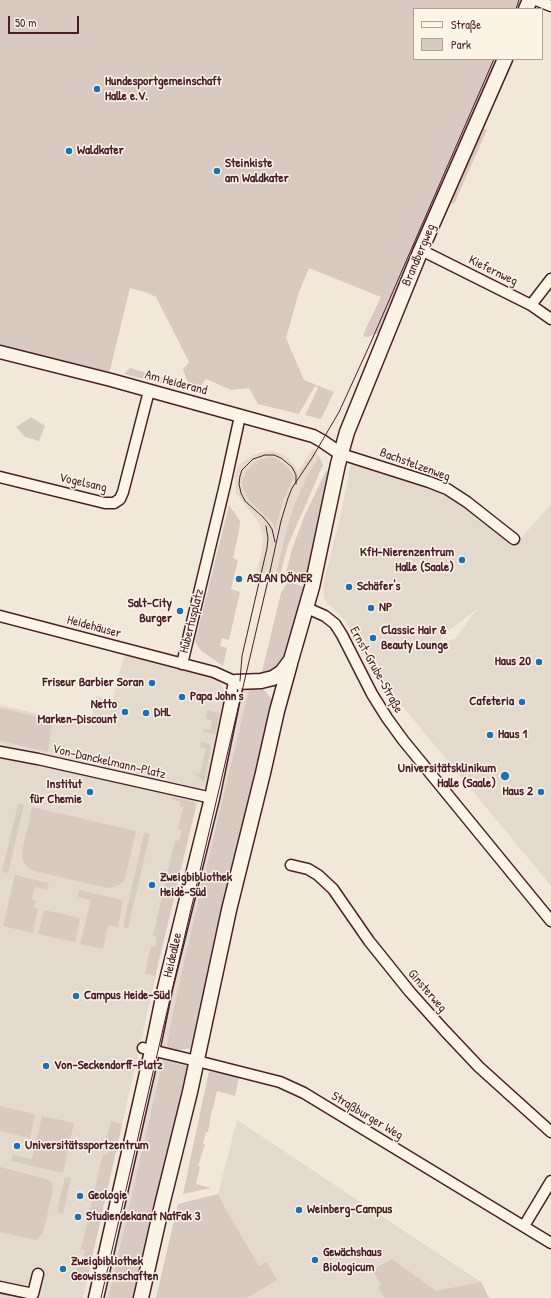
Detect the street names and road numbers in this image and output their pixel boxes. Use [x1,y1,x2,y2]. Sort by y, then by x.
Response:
street label: Brandbergweg [399,222,439,288]
street label: Kiefernweg [466,252,520,290]
street label: Am Heiderand [143,367,209,399]
street label: Bachstelzenweg [378,445,452,485]
street label: Vogelsang [58,470,108,496]
street label: Hubertusplatz [176,587,208,655]
street label: Heidehäuser [65,612,123,642]
street label: Ernst-Grube-Straße [346,624,406,716]
street label: Von-Danckelmann-Platz [51,741,167,783]
street label: Heideallee [160,931,186,979]
street label: Ginsterweg [404,966,450,1016]
street label: Straßburger Weg [328,1088,406,1144]

